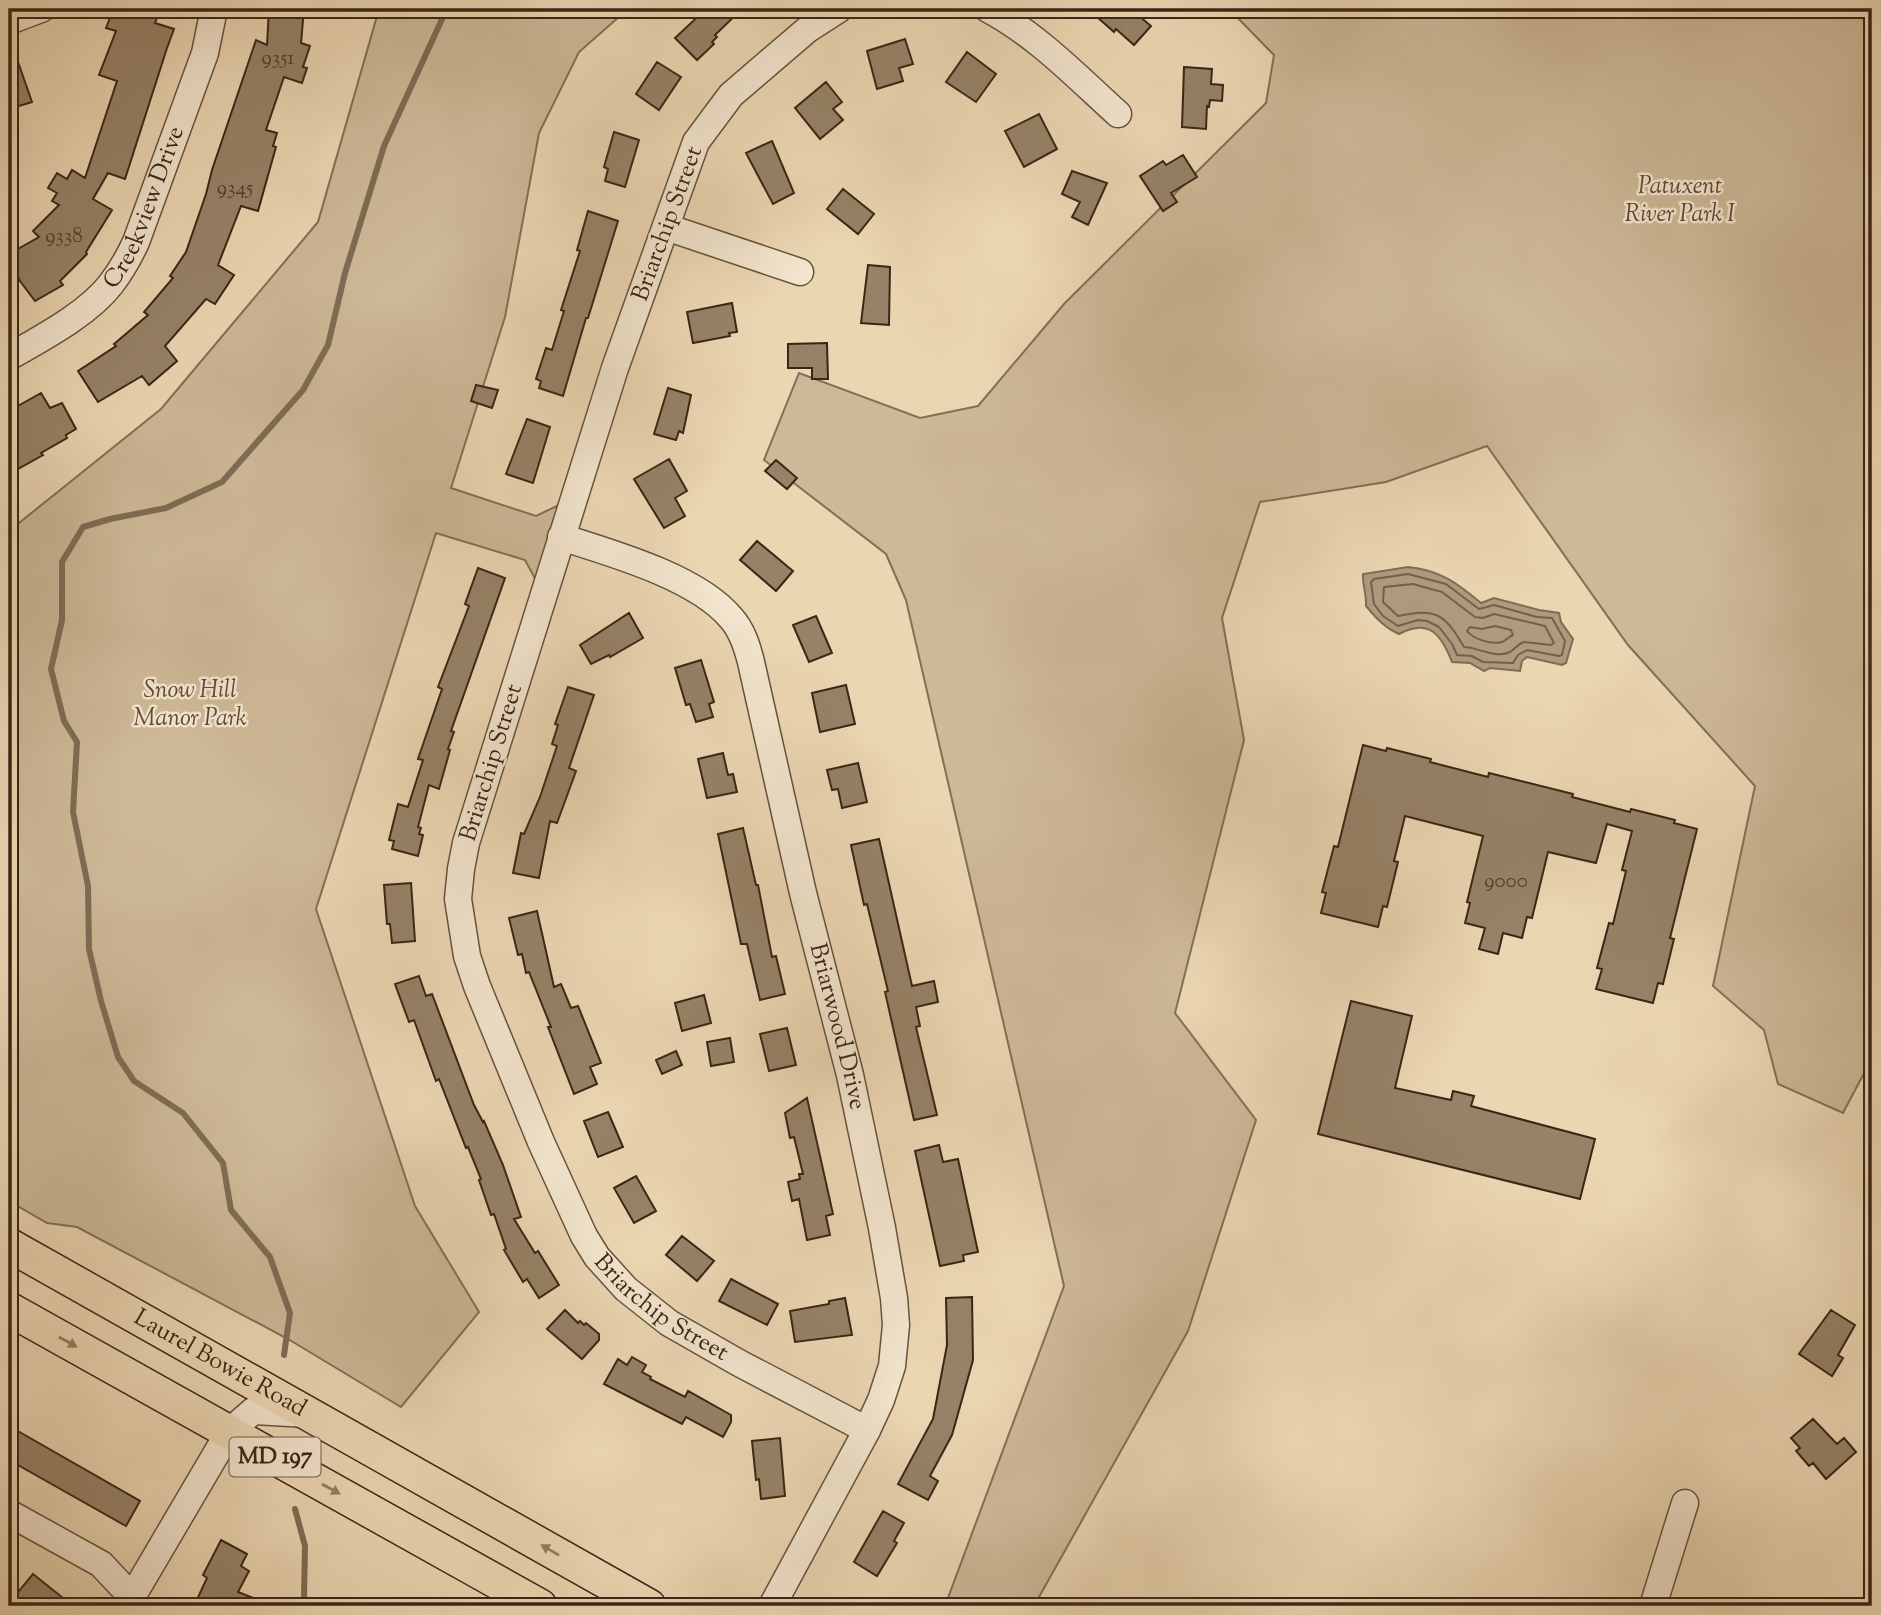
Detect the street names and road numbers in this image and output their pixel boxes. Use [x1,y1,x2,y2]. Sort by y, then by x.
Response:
street label: Creekview Drive [95,122,194,296]
street label: Briarchip Street [624,142,712,306]
street label: Briarchip Street [452,680,532,846]
street label: Briarwood Drive [800,940,874,1113]
street label: Briarchip Street [585,1246,735,1370]
street label: Laurel Bowie Road [127,1302,313,1426]
road number: MD 197 [230,1438,320,1476]

